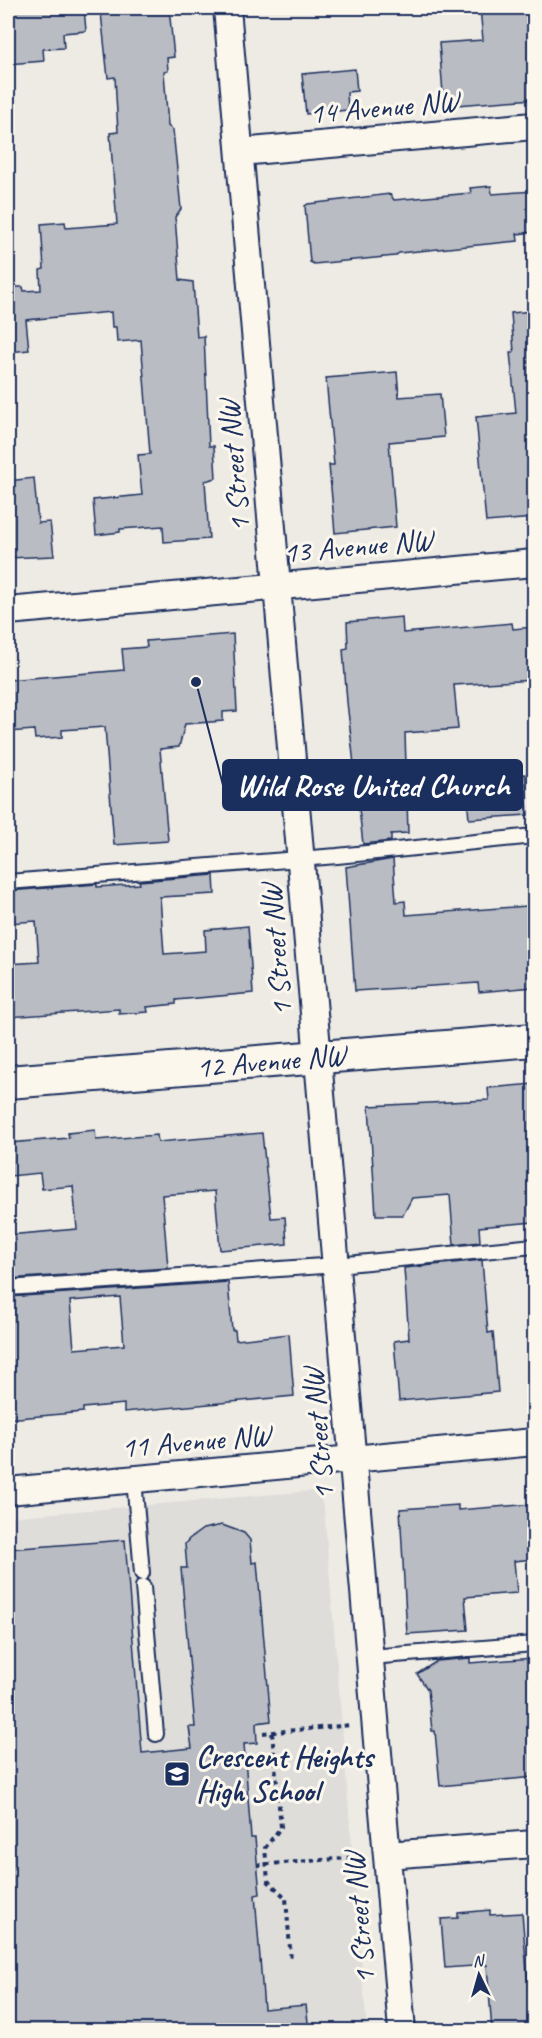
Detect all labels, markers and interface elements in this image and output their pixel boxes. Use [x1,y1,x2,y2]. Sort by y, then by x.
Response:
street label: 14 Avenue NW [308,81,464,132]
street label: 1 Street NW [209,395,259,534]
street label: 13 Avenue NW [282,520,438,571]
callout: Wild Rose United Church [223,760,522,810]
text: Wild Rose United Church [236,765,511,806]
street label: 1 Street NW [251,879,301,1018]
street label: 12 Avenue NW [195,1035,351,1086]
street label: 1 Street NW [293,1363,343,1502]
street label: 11 Avenue NW [120,1415,276,1466]
place label: Crescent Heights High School [196,1738,376,1810]
school or university icon: Crescent Heights High School [162,1759,192,1789]
street label: 1 Street NW [334,1847,384,1986]
north arrow [449,1945,509,2005]
text: N [472,1950,487,1971]

